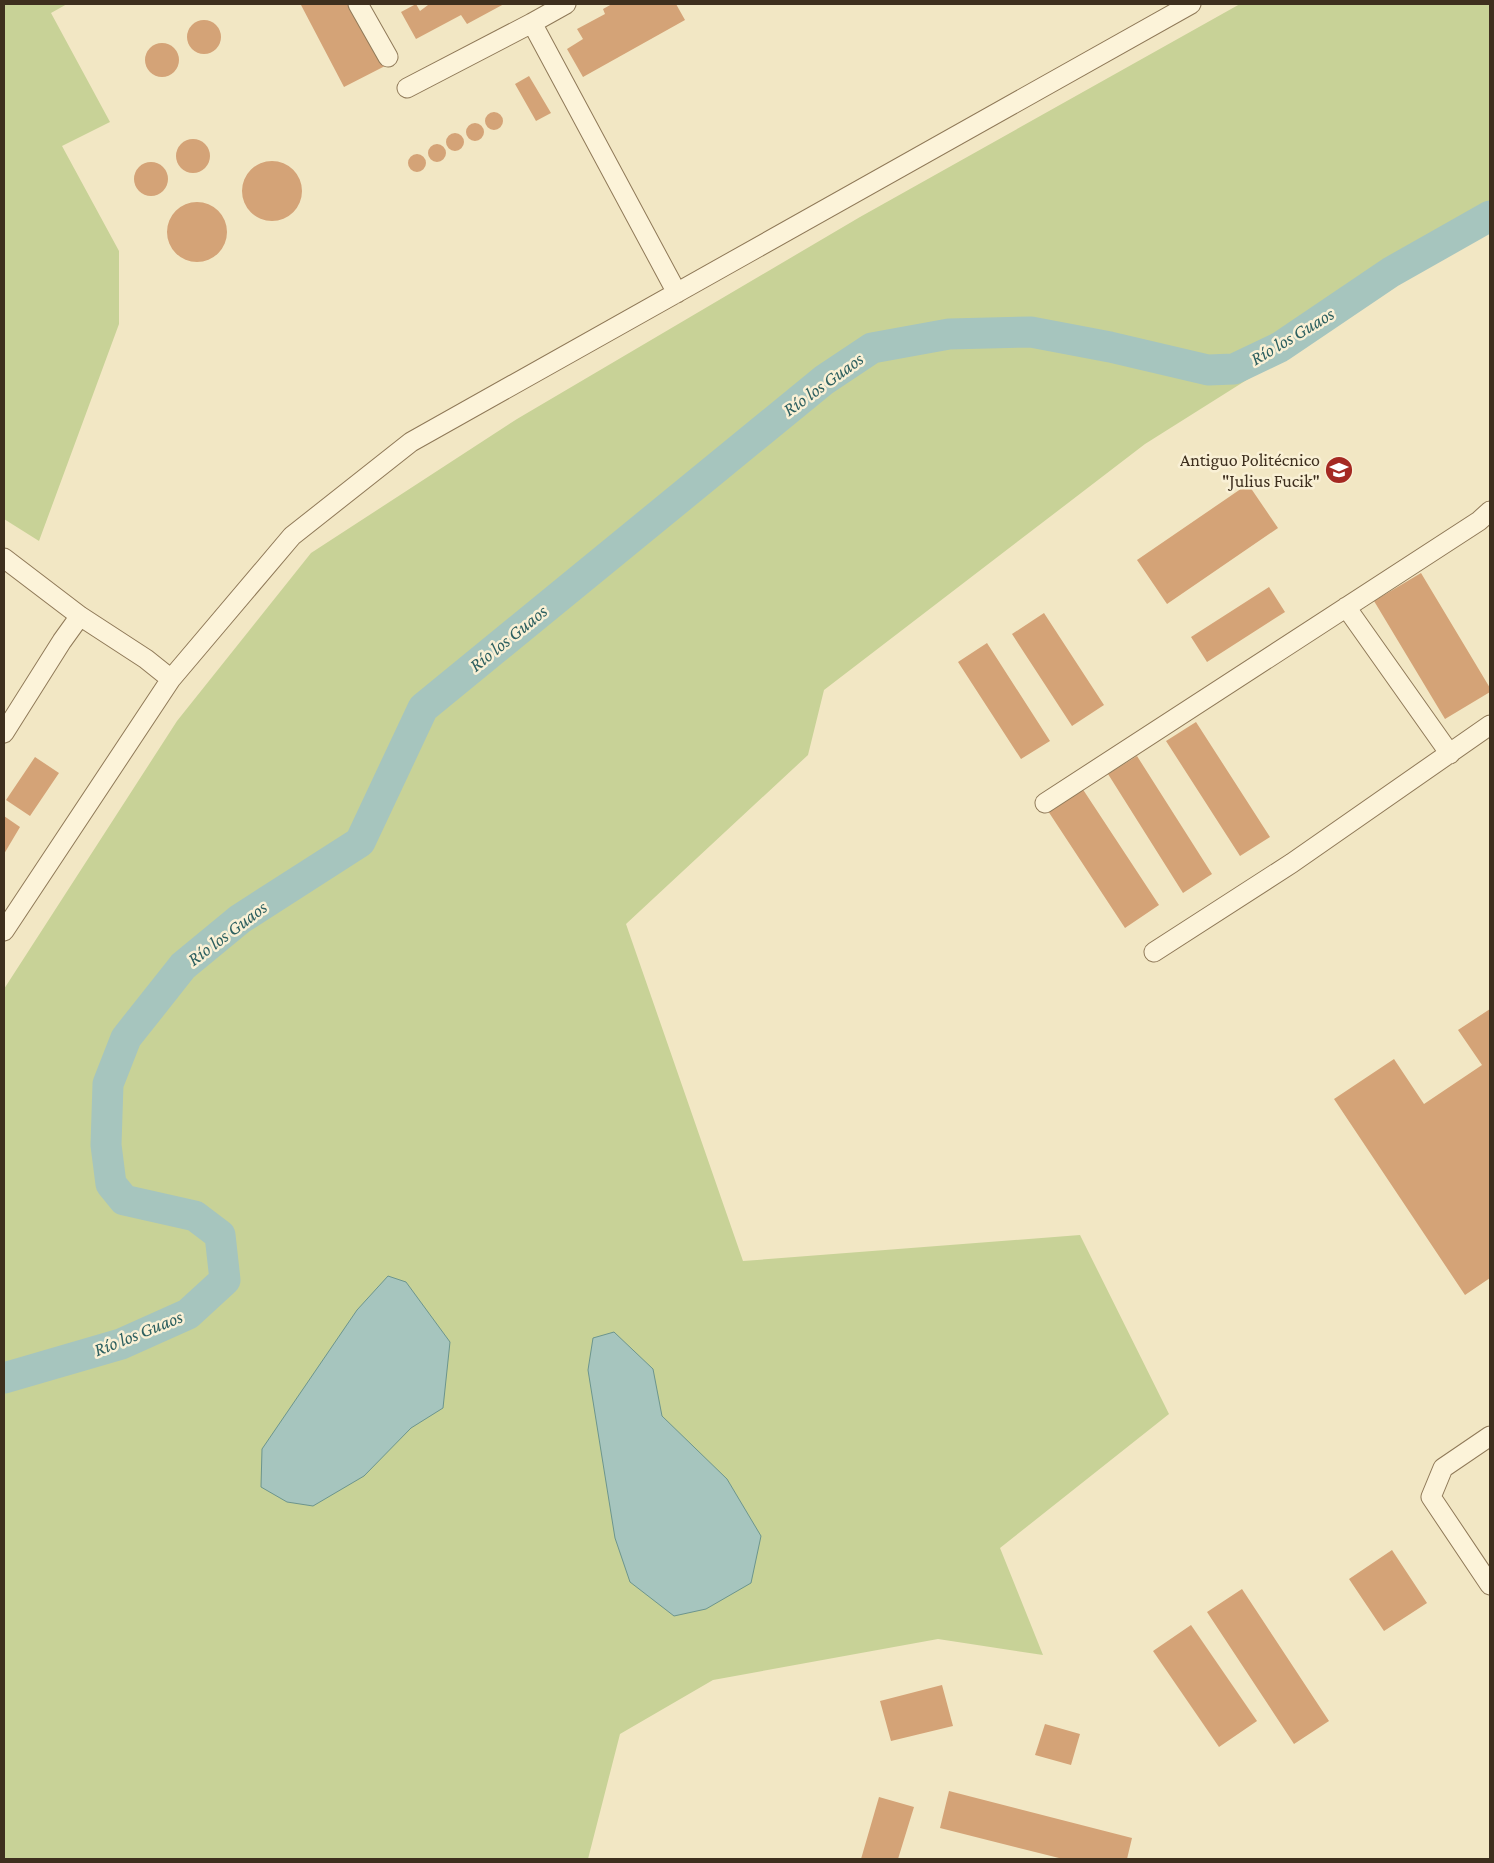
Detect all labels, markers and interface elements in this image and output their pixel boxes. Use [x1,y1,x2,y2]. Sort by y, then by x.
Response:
water label: Río los Guaos [1246,303,1338,369]
water label: Río los Guaos [779,348,867,420]
place label: Antiguo Politécnico "Julius Fucik" [1180,450,1320,491]
school or university icon: Antiguo Politécnico "Julius Fucik" [1324,455,1354,485]
water label: Río los Guaos [465,600,551,676]
water label: Río los Guaos [183,896,271,970]
water label: Río los Guaos [91,1306,186,1360]

